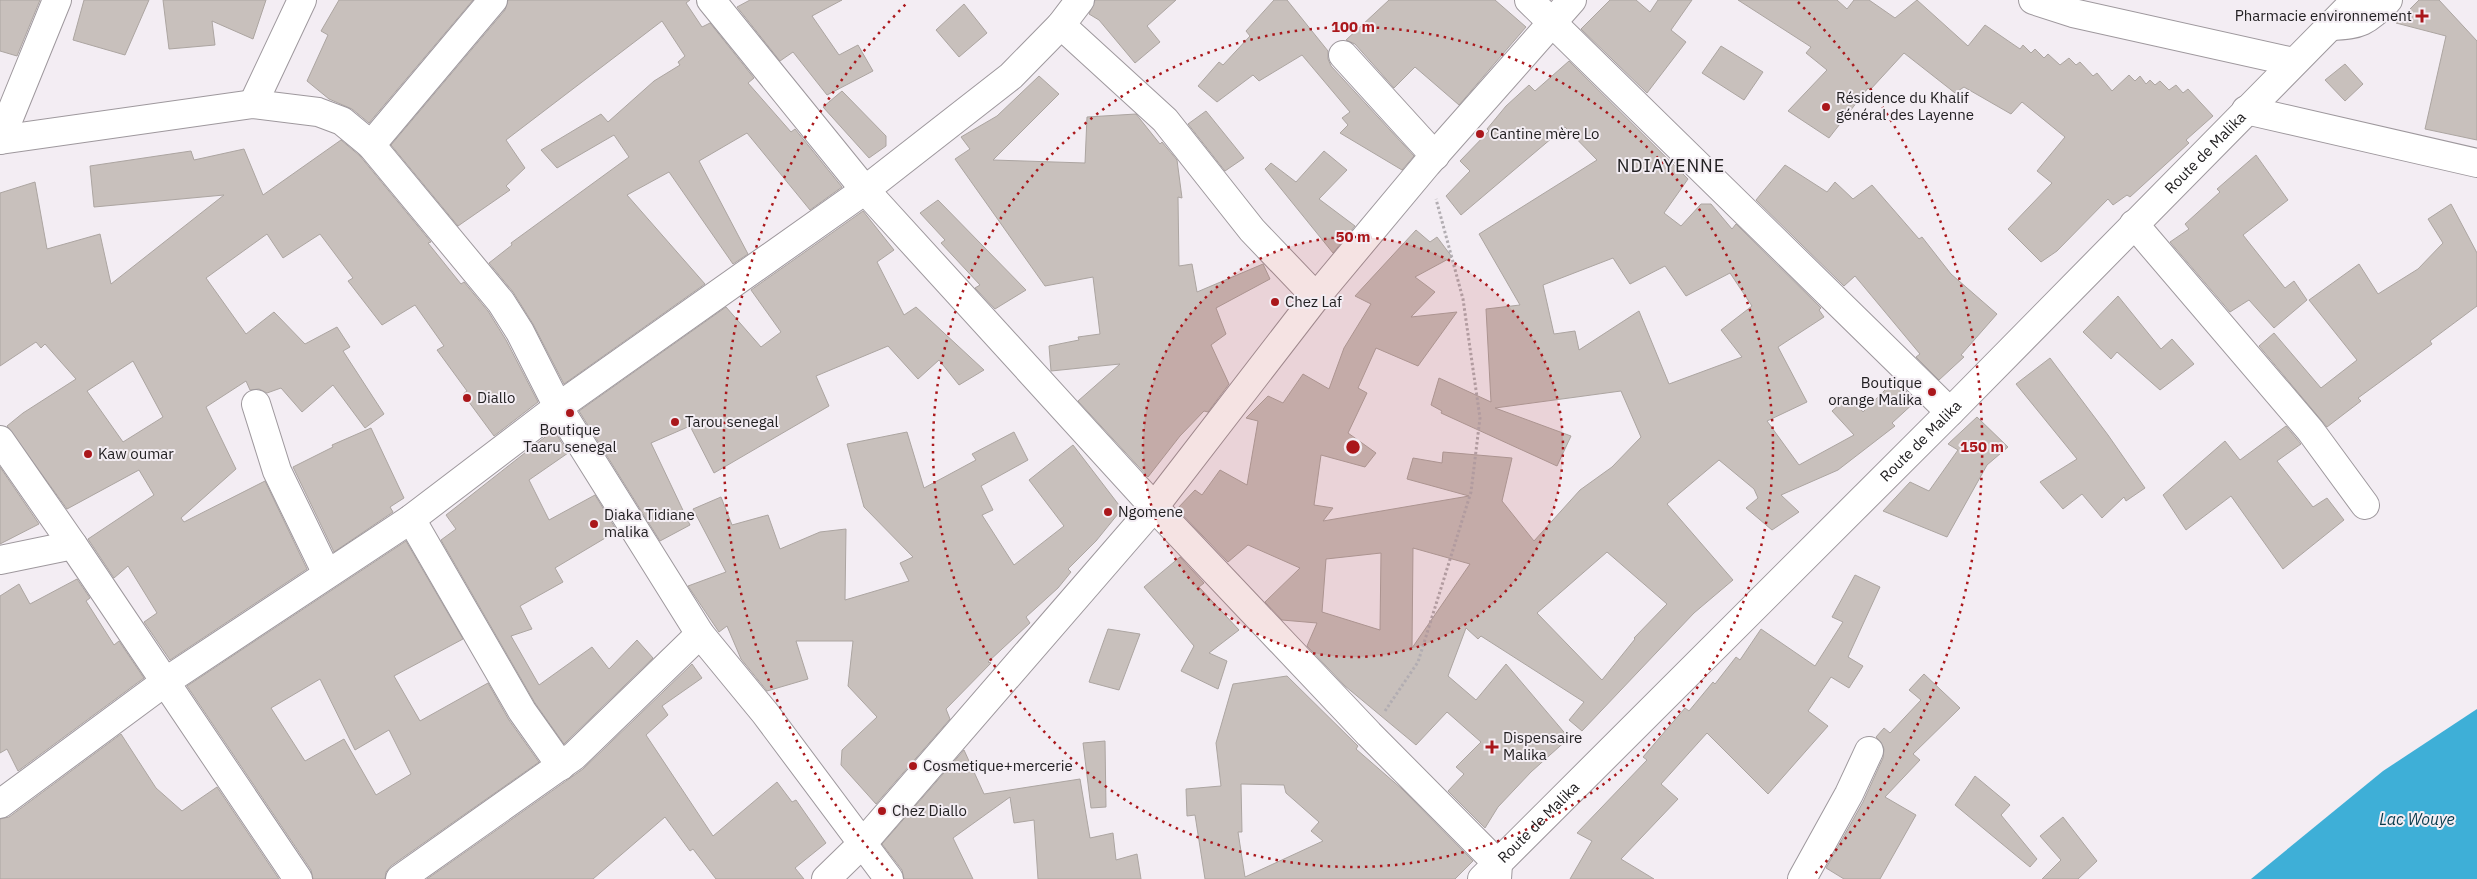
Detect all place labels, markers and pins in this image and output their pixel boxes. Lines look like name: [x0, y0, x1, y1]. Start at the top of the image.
place label: Pharmacie environnement: [2235, 6, 2412, 25]
marker: Pharmacie environnement: [2416, 10, 2428, 22]
place label: Résidence du Khalif général des Layenne: [1836, 88, 1974, 124]
marker: Résidence du Khalif général des Layenne: [1820, 101, 1832, 113]
place label: Cantine mère Lo: [1490, 124, 1599, 143]
marker: Cantine mère Lo: [1474, 128, 1486, 140]
place label: Chez Laf: [1285, 292, 1342, 311]
marker: Chez Laf: [1269, 296, 1281, 308]
place label: Boutique orange Malika: [1828, 373, 1922, 409]
marker: Boutique orange Malika: [1926, 386, 1938, 398]
place label: Diallo: [477, 388, 515, 407]
marker: Diallo: [461, 392, 473, 404]
marker: Boutique Taaru senegal: [564, 407, 576, 419]
place label: Tarou senegal: [685, 412, 779, 431]
marker: Tarou senegal: [669, 416, 681, 428]
place label: Boutique Taaru senegal: [523, 420, 617, 456]
centre of rings: [1344, 438, 1362, 456]
place label: Kaw oumar: [98, 444, 174, 463]
marker: Kaw oumar: [82, 448, 94, 460]
place label: Ngomene: [1118, 502, 1183, 521]
place label: Diaka Tidiane malika: [604, 505, 695, 541]
marker: Ngomene: [1102, 506, 1114, 518]
marker: Diaka Tidiane malika: [588, 518, 600, 530]
place label: Dispensaire Malika: [1503, 728, 1582, 764]
marker: Dispensaire Malika: [1485, 740, 1499, 754]
place label: Cosmetique+mercerie: [923, 756, 1073, 775]
marker: Cosmetique+mercerie: [907, 760, 919, 772]
place label: Chez Diallo: [892, 801, 967, 820]
marker: Chez Diallo: [876, 805, 888, 817]

